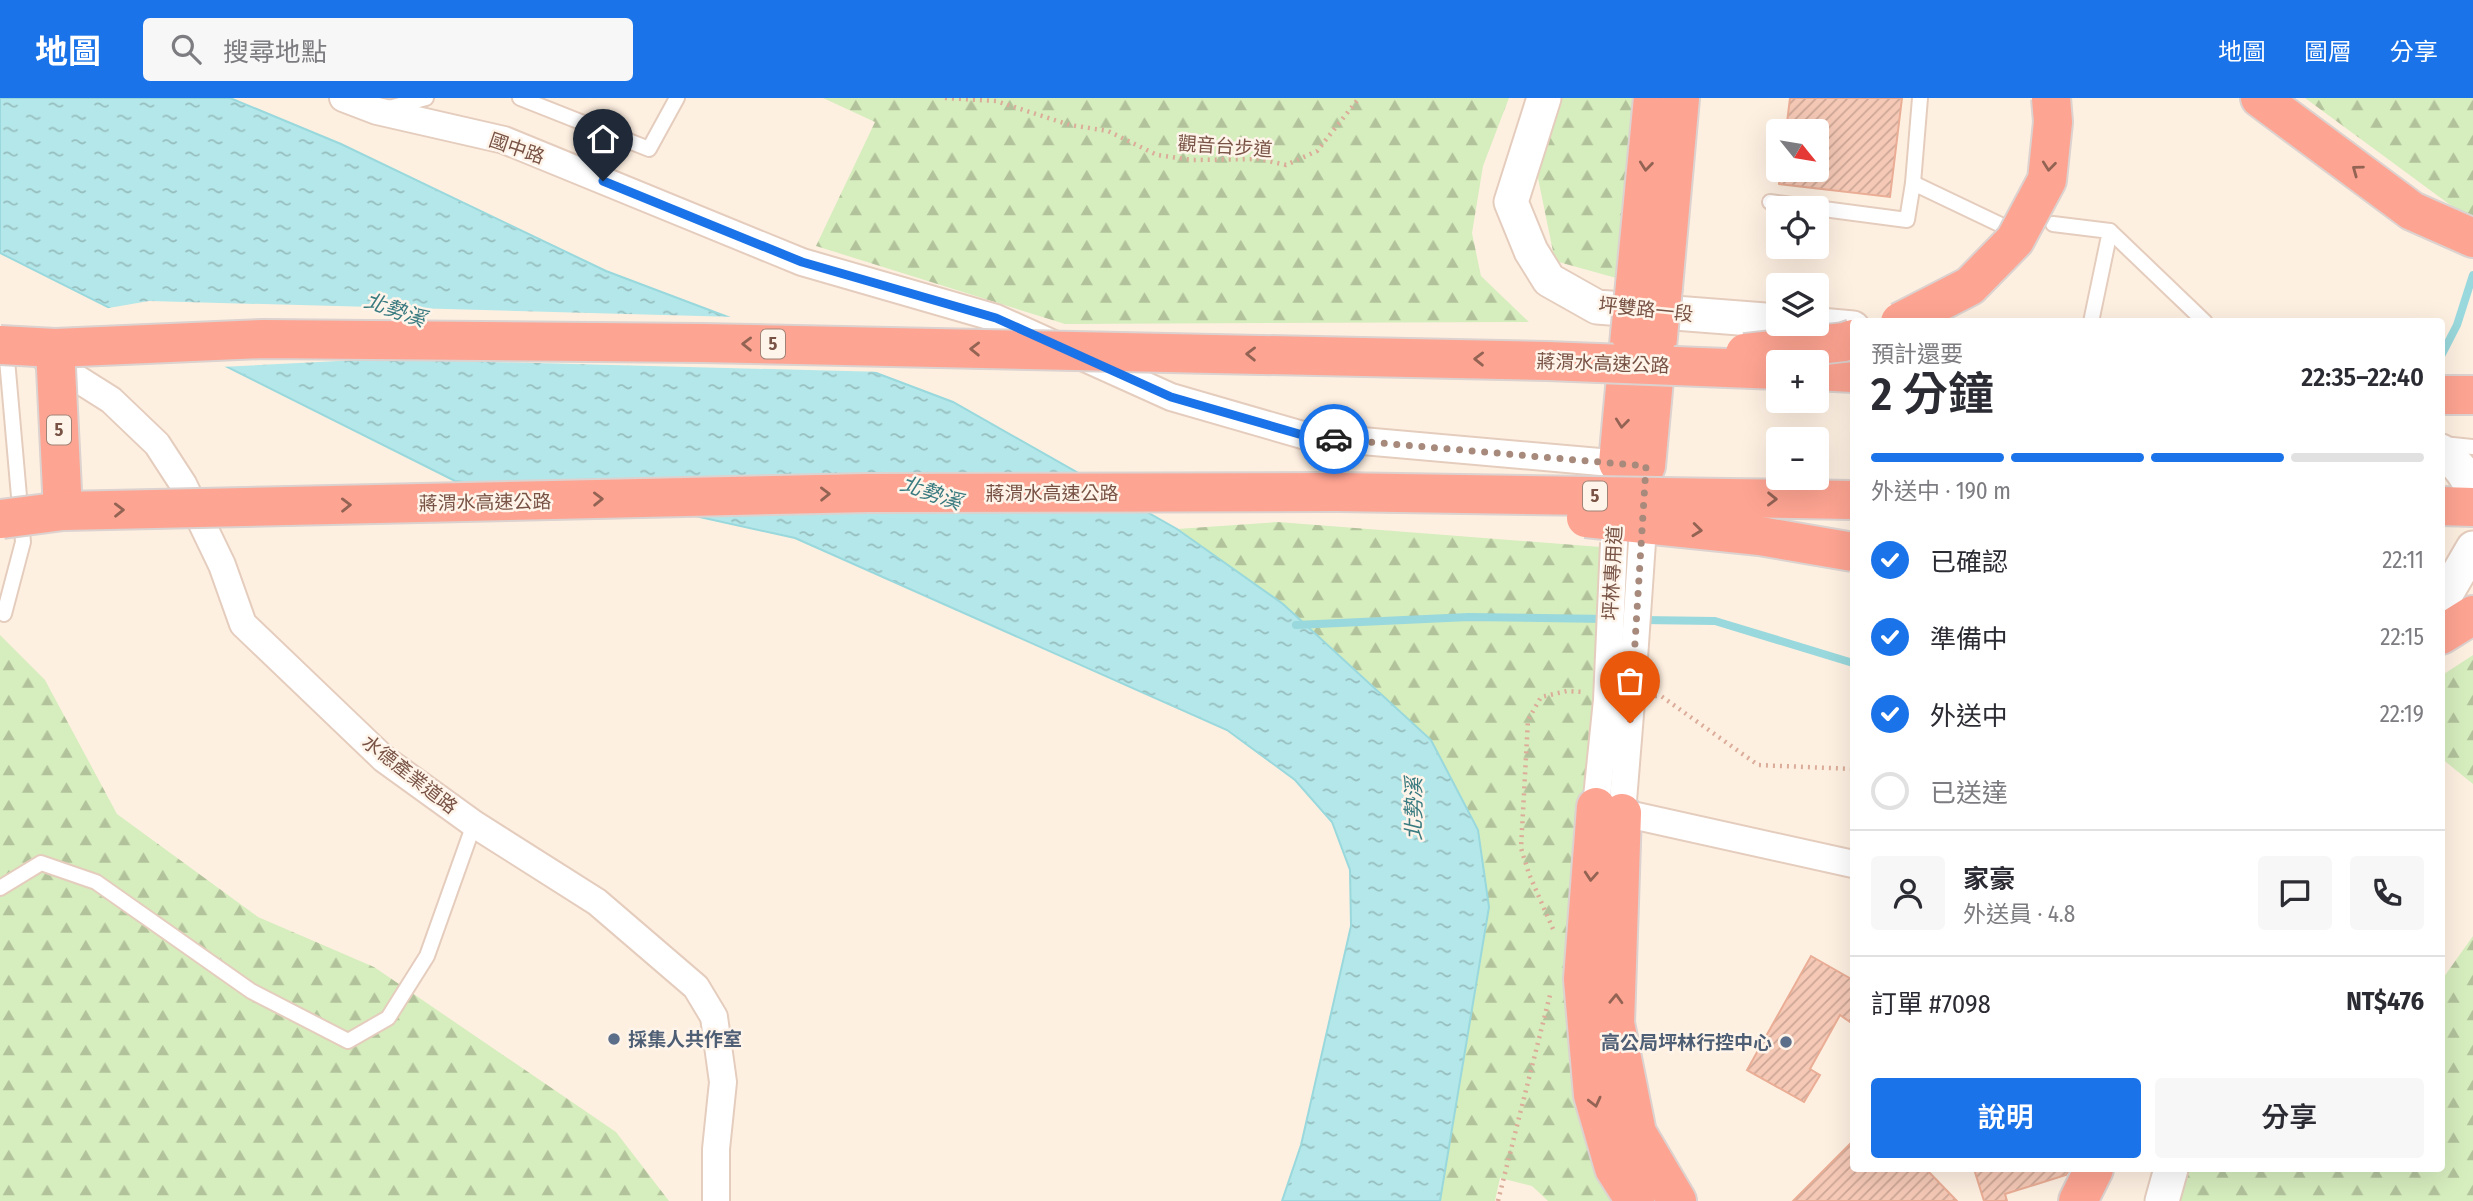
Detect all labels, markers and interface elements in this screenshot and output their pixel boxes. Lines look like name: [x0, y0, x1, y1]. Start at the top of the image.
search box: [143, 18, 633, 81]
icon: search: [167, 30, 205, 68]
text: 地圖: [35, 32, 101, 72]
text: 搜尋地點: [223, 37, 327, 68]
text: 地圖: [2218, 38, 2266, 66]
text: 圖層: [2304, 38, 2352, 66]
text: 分享: [2390, 38, 2438, 66]
pin: [573, 109, 633, 181]
north arrow: [1766, 119, 1829, 182]
map controls: [1766, 119, 1829, 490]
icon: home: [584, 120, 622, 158]
street label: 國中路: [486, 128, 548, 169]
street label: 觀音台步道: [1177, 132, 1273, 161]
one-way arrow: [1639, 160, 1654, 172]
one-way arrow: [2041, 160, 2056, 172]
one-way arrow: [2353, 166, 2365, 179]
button: locate: [1766, 196, 1829, 259]
button: layers: [1766, 273, 1829, 336]
water label: 北勢溪: [361, 287, 432, 334]
street label: 坪雙路一段: [1597, 293, 1694, 326]
road number: 5: [761, 330, 785, 358]
one-way arrow: [742, 336, 752, 352]
text: 預計還要: [1871, 340, 1963, 368]
one-way arrow: [969, 341, 980, 356]
one-way arrow: [1246, 347, 1257, 362]
street label: 蔣渭水高速公路: [1536, 350, 1670, 377]
button: +: [1766, 350, 1829, 413]
one-way arrow: [1473, 352, 1484, 367]
text: 22:35–22:40: [2301, 362, 2424, 393]
text: 2 分鐘: [1871, 367, 1994, 422]
courier: [1299, 404, 1369, 474]
road number: 5: [47, 416, 71, 444]
one-way arrow: [1614, 417, 1629, 429]
icon: car: [1315, 420, 1353, 458]
button: −: [1766, 427, 1829, 490]
water label: 北勢溪: [897, 470, 968, 517]
text: 外送中 · 190 m: [1871, 477, 2011, 505]
street label: 蔣渭水高速公路: [985, 482, 1119, 505]
road number: 5: [1583, 482, 1607, 510]
one-way arrow: [820, 487, 831, 502]
street label: 蔣渭水高速公路: [418, 490, 552, 515]
one-way arrow: [1767, 491, 1778, 506]
one-way arrow: [593, 492, 604, 507]
one-way arrow: [341, 497, 352, 513]
one-way arrow: [114, 502, 124, 518]
one-way arrow: [1691, 522, 1702, 537]
street label: 坪林專用道: [1599, 525, 1626, 621]
icon: check: [1871, 541, 1909, 579]
text: 22:11: [2382, 546, 2424, 574]
text: 已確認: [1930, 547, 2008, 578]
icon: check: [1871, 618, 1909, 656]
text: 22:15: [2380, 623, 2424, 651]
text: 準備中: [1930, 624, 2008, 655]
pin: [1600, 651, 1660, 723]
icon: bag: [1611, 662, 1649, 700]
icon: check: [1871, 695, 1909, 733]
text: 22:19: [2380, 700, 2424, 728]
text: 外送中: [1930, 701, 2008, 732]
street label: 水德產業道路: [358, 730, 462, 819]
water label: 北勢溪: [1401, 775, 1427, 841]
text: 已送達: [1930, 778, 2008, 809]
button: person: [1871, 856, 1945, 930]
button: chat: [2258, 856, 2332, 930]
button: phone: [2350, 856, 2424, 930]
text: 家豪: [1963, 864, 2015, 895]
one-way arrow: [1584, 870, 1599, 881]
text: 外送員 · 4.8: [1963, 900, 2075, 928]
text: NT$476: [2346, 986, 2424, 1017]
text: 訂單 #7098: [1871, 989, 1991, 1020]
one-way arrow: [1608, 993, 1624, 1004]
place label: 採集人共作室: [628, 1028, 742, 1051]
marker: 採集人共作室: [606, 1031, 622, 1047]
place label: 高公局坪林行控中心: [1601, 1031, 1772, 1054]
marker: 高公局坪林行控中心: [1778, 1034, 1794, 1050]
button: 說明: [1871, 1078, 2141, 1158]
button: 分享: [2155, 1078, 2424, 1158]
one-way arrow: [1587, 1096, 1601, 1108]

